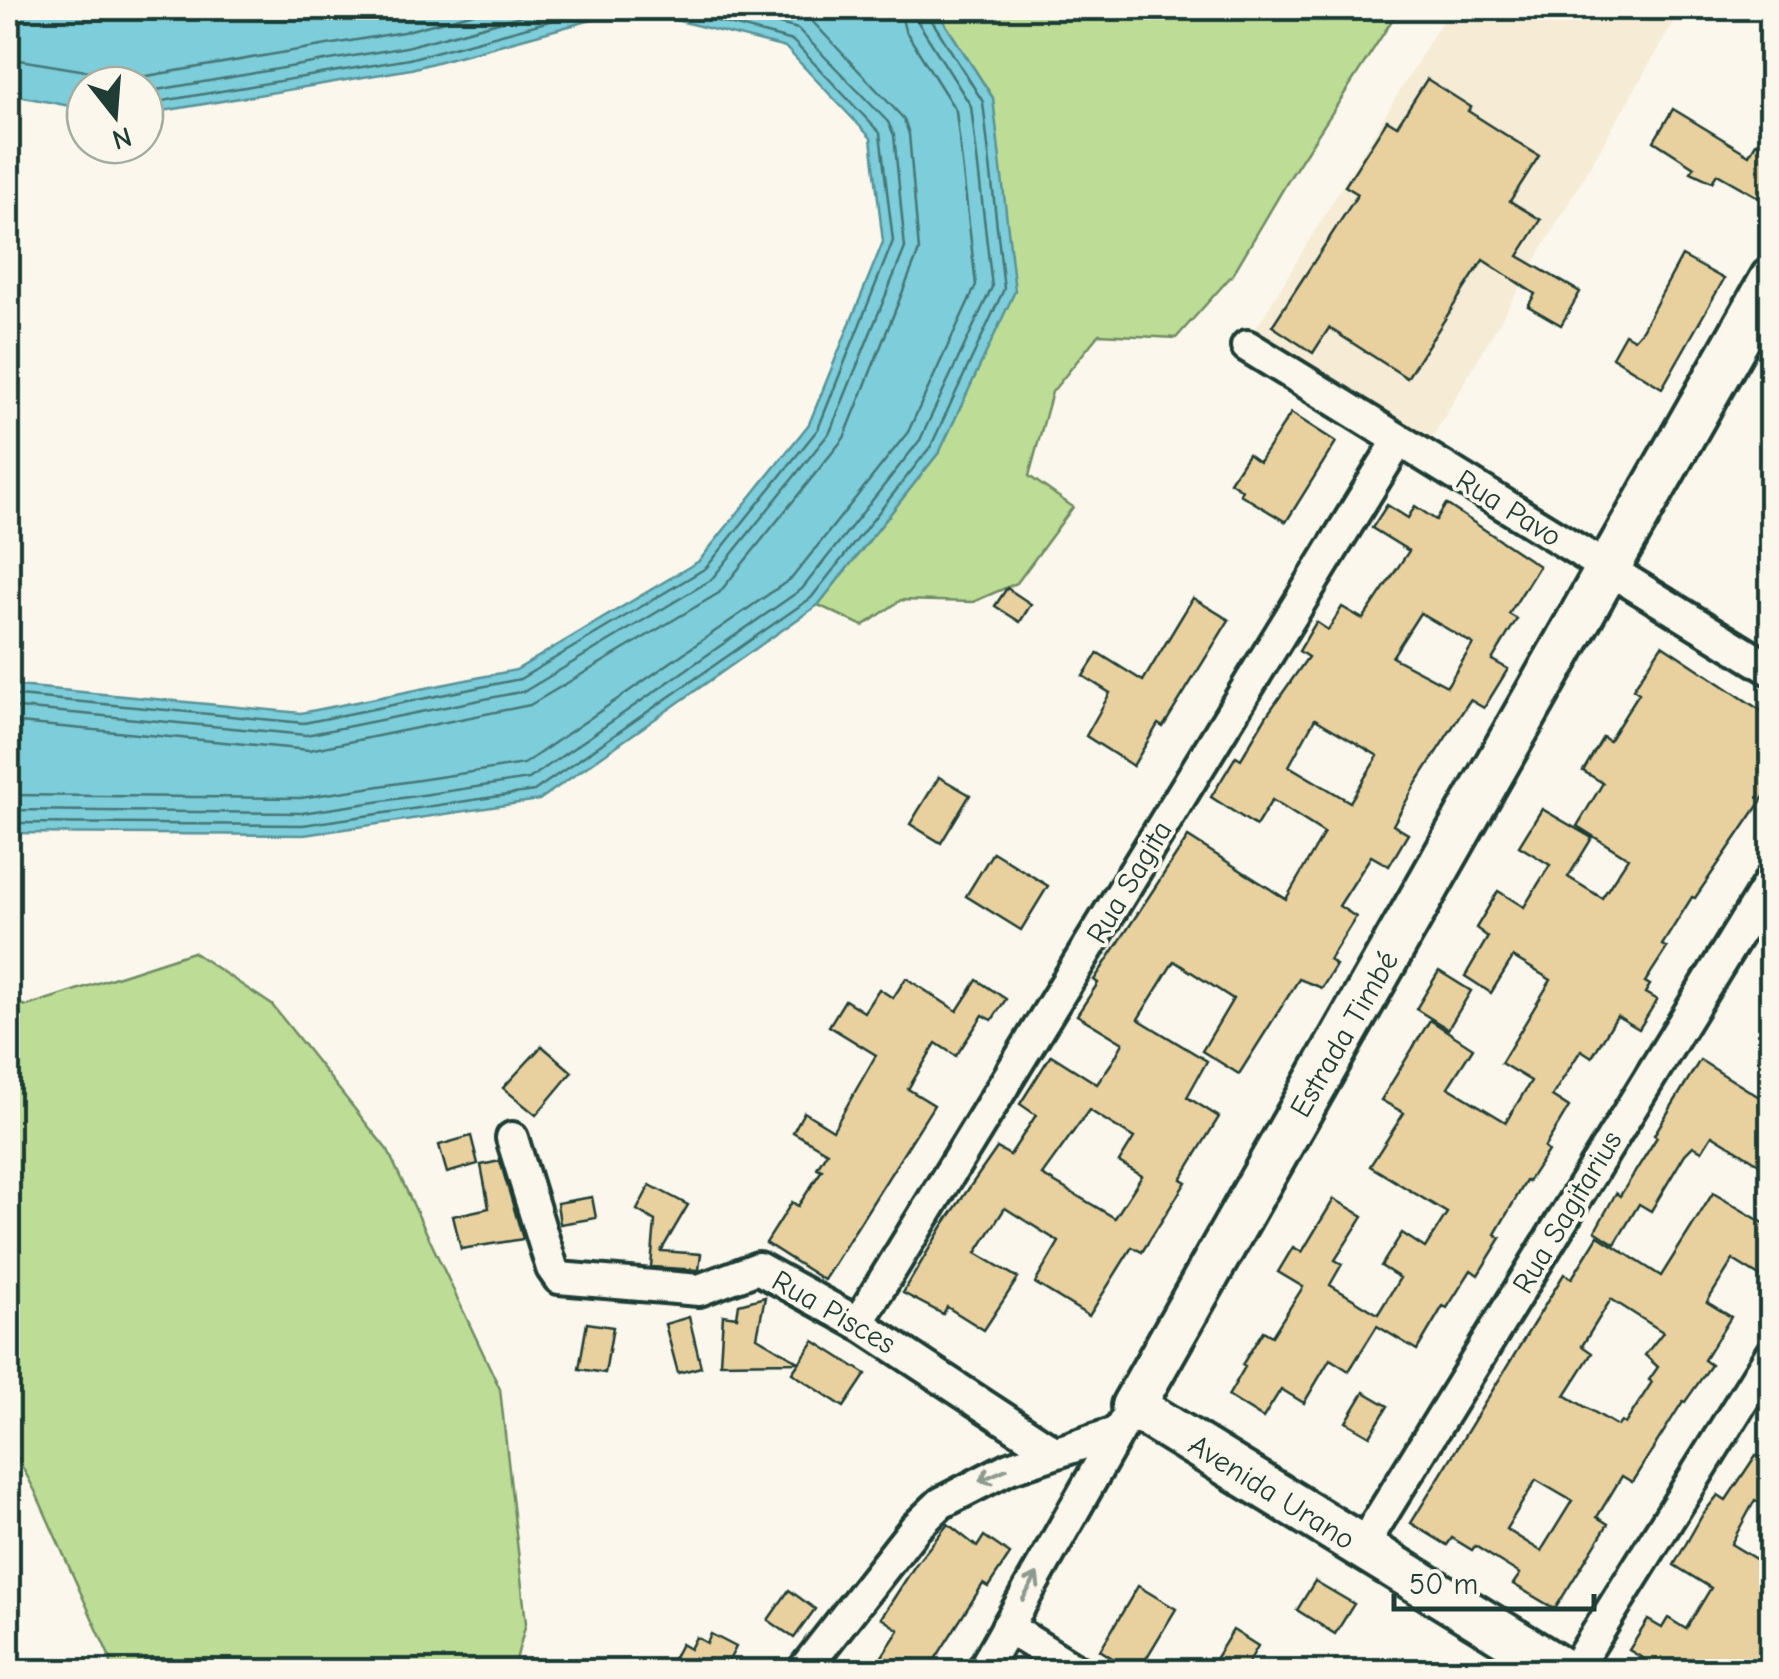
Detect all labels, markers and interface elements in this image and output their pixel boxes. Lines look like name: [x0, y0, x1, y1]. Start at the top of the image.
north arrow: [65, 65, 165, 165]
text: N: [109, 120, 135, 156]
street label: Rua Pavo: [1450, 462, 1568, 554]
street label: Rua Sagita: [1079, 815, 1180, 950]
street label: Estrada Timbé: [1283, 945, 1406, 1123]
street label: Rua Sagitarius: [1505, 1125, 1630, 1300]
street label: Rua Pisces: [766, 1263, 902, 1362]
street label: Avenida Urano: [1182, 1427, 1361, 1557]
one-way arrow: [979, 1466, 1009, 1485]
scale bar: [1394, 1549, 1594, 1611]
text: 50 m: [1409, 1567, 1478, 1602]
one-way arrow: [1020, 1573, 1040, 1602]

